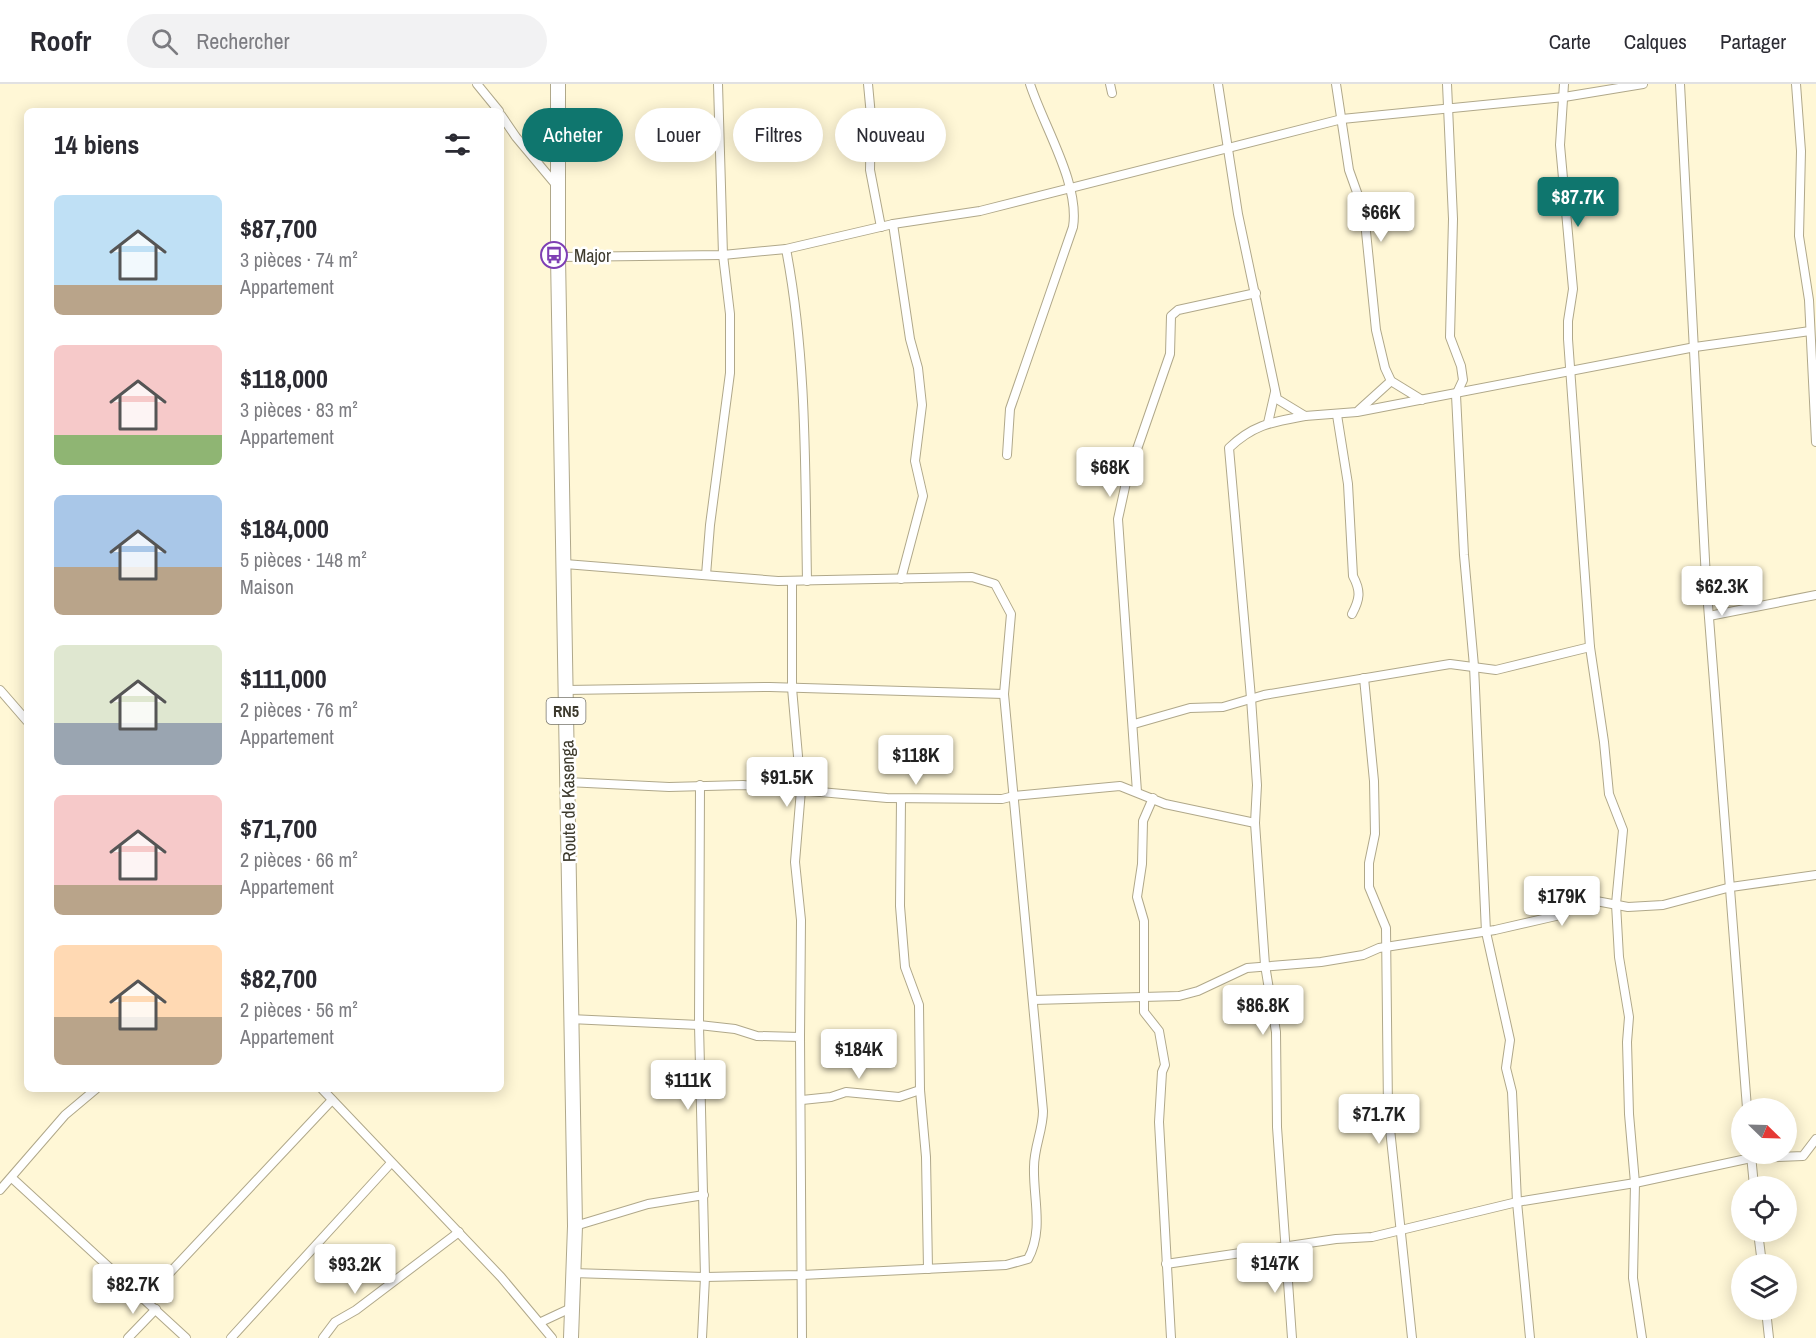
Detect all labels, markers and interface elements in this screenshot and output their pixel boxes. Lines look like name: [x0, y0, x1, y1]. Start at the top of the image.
search box: [127, 14, 547, 68]
text: Roofr: [30, 22, 91, 60]
icon: search: [148, 25, 181, 58]
text: Rechercher: [196, 26, 289, 56]
text: Carte: [1549, 27, 1591, 56]
text: Calques: [1624, 27, 1687, 56]
text: Partager: [1720, 27, 1786, 56]
chip: Acheter: [522, 108, 623, 162]
chip: Louer: [635, 108, 721, 162]
chip: Filtres: [733, 108, 823, 162]
chip: Nouveau: [835, 108, 946, 162]
text: 14 biens: [54, 127, 139, 162]
icon: filters: [441, 128, 474, 161]
pin: $87.7K: [1529, 177, 1627, 228]
text: $87.7K: [1552, 183, 1604, 210]
pin: $66K: [1345, 192, 1417, 243]
text: $66K: [1361, 198, 1401, 225]
text: $87,700: [240, 211, 317, 246]
icon: home: [102, 219, 174, 291]
bus stop icon: Major: [539, 240, 569, 270]
place label: Major: [574, 243, 611, 268]
text: 3 pièces · 74 m²: [240, 246, 358, 273]
text: Appartement: [240, 273, 334, 300]
text: $118,000: [240, 361, 328, 396]
icon: home: [102, 369, 174, 441]
text: 3 pièces · 83 m²: [240, 396, 358, 423]
text: Appartement: [240, 423, 334, 450]
pin: $68K: [1074, 447, 1146, 498]
text: $68K: [1090, 453, 1130, 480]
text: $184,000: [240, 511, 329, 546]
icon: home: [102, 519, 174, 591]
text: 5 pièces · 148 m²: [240, 546, 367, 573]
pin: $62.3K: [1673, 566, 1771, 617]
text: $62.3K: [1696, 572, 1748, 599]
text: Maison: [240, 573, 294, 600]
text: $111,000: [240, 661, 327, 696]
icon: home: [102, 669, 174, 741]
text: 2 pièces · 76 m²: [240, 696, 358, 723]
road number: RN5: [546, 698, 586, 724]
text: Appartement: [240, 723, 334, 750]
pin: $118K: [874, 735, 958, 786]
street label: Route de Kasenga: [554, 740, 582, 862]
text: $118K: [892, 741, 940, 768]
pin: $91.5K: [738, 757, 836, 808]
text: $91.5K: [761, 763, 813, 790]
text: $71,700: [240, 811, 317, 846]
icon: home: [102, 819, 174, 891]
text: 2 pièces · 66 m²: [240, 846, 358, 873]
text: Appartement: [240, 873, 334, 900]
pin: $179K: [1520, 876, 1604, 927]
text: $179K: [1538, 882, 1586, 909]
text: $82,700: [240, 961, 317, 996]
icon: home: [102, 969, 174, 1041]
pin: $86.8K: [1214, 985, 1312, 1036]
text: $86.8K: [1237, 991, 1289, 1018]
text: 2 pièces · 56 m²: [240, 996, 358, 1023]
text: Appartement: [240, 1023, 334, 1050]
pin: $184K: [817, 1029, 901, 1080]
text: $184K: [835, 1035, 883, 1062]
pin: $111K: [646, 1060, 730, 1111]
text: $111K: [665, 1066, 711, 1093]
pin: $71.7K: [1330, 1094, 1428, 1145]
north arrow: [1731, 1098, 1797, 1164]
map controls: [1731, 1098, 1797, 1320]
text: $71.7K: [1353, 1100, 1405, 1127]
button: locate: [1731, 1176, 1797, 1242]
pin: $147K: [1233, 1243, 1317, 1294]
pin: $93.2K: [306, 1244, 404, 1295]
text: $147K: [1251, 1249, 1299, 1276]
text: $93.2K: [329, 1250, 381, 1277]
button: layers: [1731, 1254, 1797, 1320]
pin: $82.7K: [84, 1264, 182, 1315]
text: $82.7K: [107, 1270, 159, 1297]

